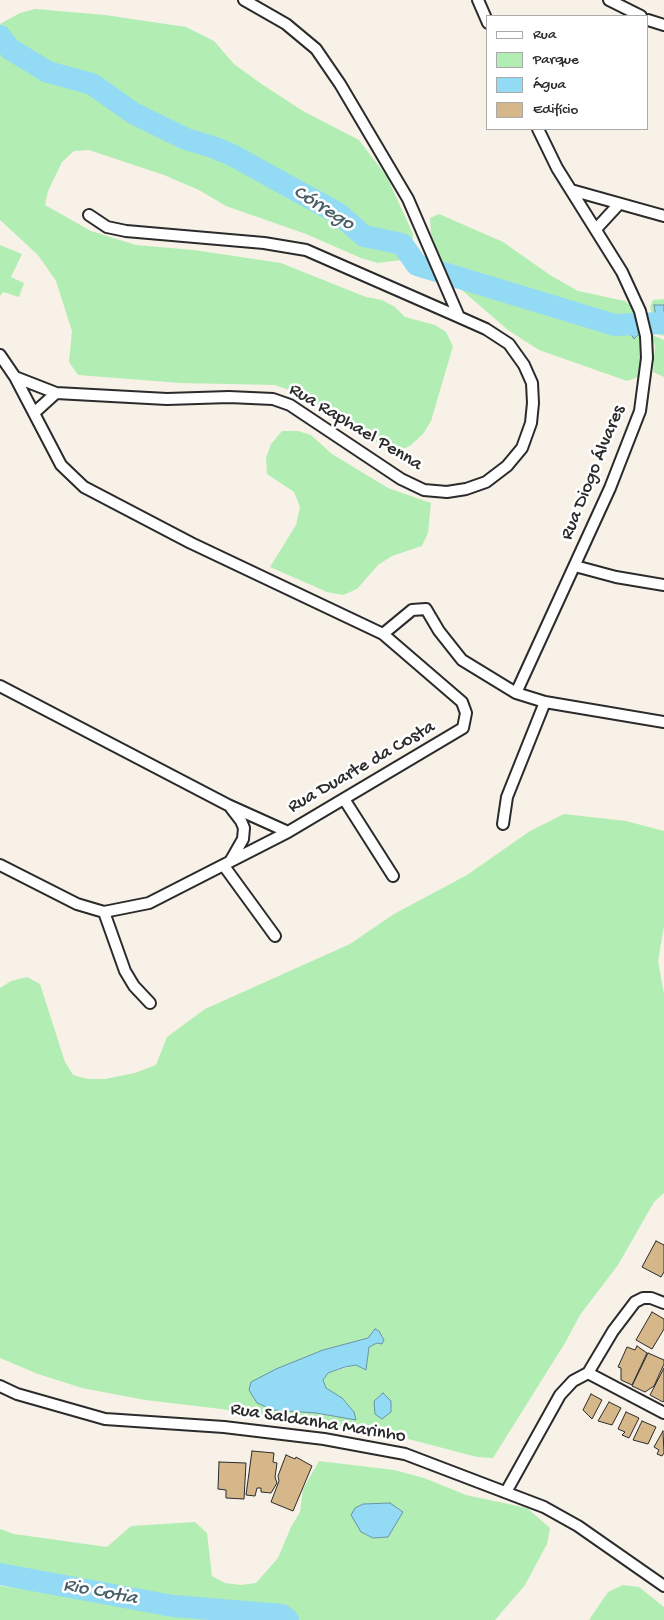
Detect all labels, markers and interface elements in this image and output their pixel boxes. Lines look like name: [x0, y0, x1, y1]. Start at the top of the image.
legend: [487, 15, 649, 130]
text: Rua: [533, 26, 556, 44]
text: Parque: [533, 51, 579, 69]
text: Água: [533, 76, 566, 94]
text: Edifício: [533, 101, 578, 119]
water label: Córrego: [288, 181, 358, 237]
street label: Rua Raphael Penna: [284, 379, 426, 477]
street label: Rua Diogo Álvares: [557, 402, 631, 544]
street label: Rua Duarte da Costa: [284, 717, 440, 819]
street label: Rua Saldanha Marinho: [229, 1399, 407, 1449]
water label: Rio Cotia: [61, 1574, 139, 1612]

